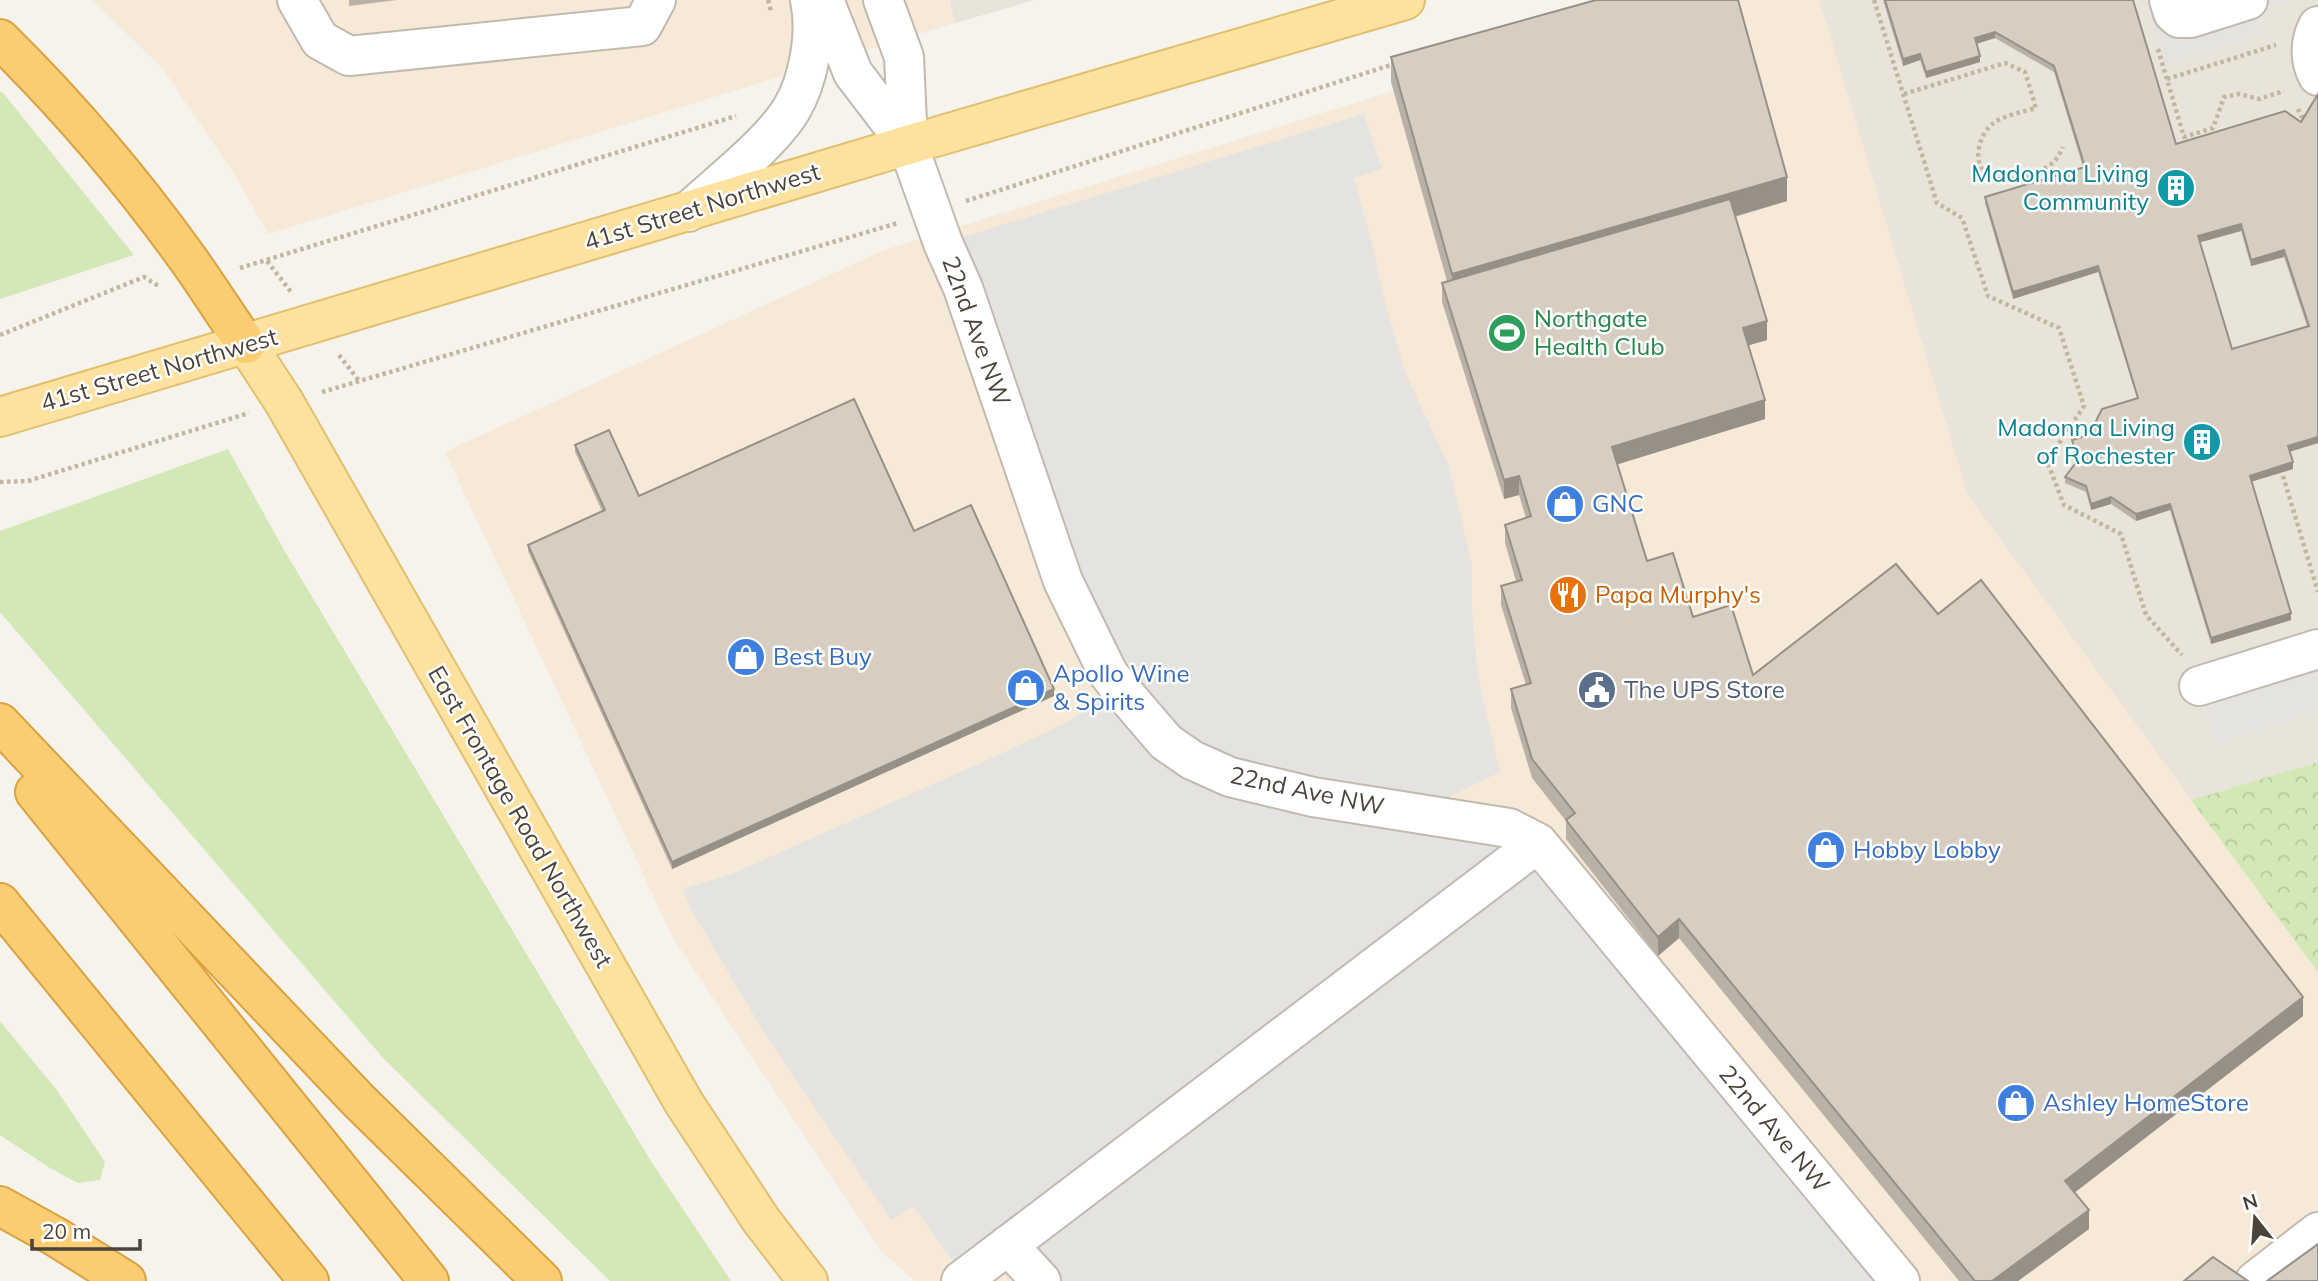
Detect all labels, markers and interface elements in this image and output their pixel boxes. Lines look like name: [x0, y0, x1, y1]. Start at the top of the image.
street label: 41st Street Northwest: [580, 156, 823, 256]
place label: Madonna Living Community: [1971, 158, 2149, 216]
building icon: Madonna Living Community: [2155, 167, 2197, 209]
street label: 22nd Ave NW: [936, 252, 1018, 410]
place label: Northgate Health Club: [1534, 303, 1665, 361]
sports icon: Northgate Health Club: [1486, 312, 1528, 354]
street label: 41st Street Northwest: [37, 321, 281, 417]
place label: Madonna Living of Rochester: [1997, 412, 2175, 470]
building icon: Madonna Living of Rochester: [2181, 421, 2223, 463]
shop icon: GNC: [1544, 483, 1586, 525]
place label: GNC: [1592, 488, 1644, 518]
restaurant icon: Papa Murphy's: [1547, 574, 1589, 616]
place label: Papa Murphy's: [1595, 579, 1761, 609]
shop icon: Best Buy: [725, 636, 767, 678]
place label: Best Buy: [773, 641, 872, 671]
place label: Apollo Wine & Spirits: [1053, 658, 1190, 716]
street label: East Frontage Road Northwest: [422, 660, 620, 973]
shop icon: Apollo Wine & Spirits: [1005, 667, 1047, 709]
public building icon: The UPS Store: [1576, 669, 1618, 711]
place label: The UPS Store: [1624, 674, 1785, 704]
street label: 22nd Ave NW: [1227, 759, 1387, 821]
shop icon: Hobby Lobby: [1805, 829, 1847, 871]
place label: Hobby Lobby: [1853, 834, 2001, 864]
street label: 22nd Ave NW: [1713, 1059, 1837, 1198]
shop icon: Ashley HomeStore: [1995, 1082, 2037, 1124]
place label: Ashley HomeStore: [2043, 1087, 2249, 1117]
north arrow: [2220, 1183, 2290, 1253]
text: N: [2240, 1188, 2260, 1215]
scale bar: [32, 1208, 140, 1252]
text: 20 m: [42, 1218, 91, 1244]

